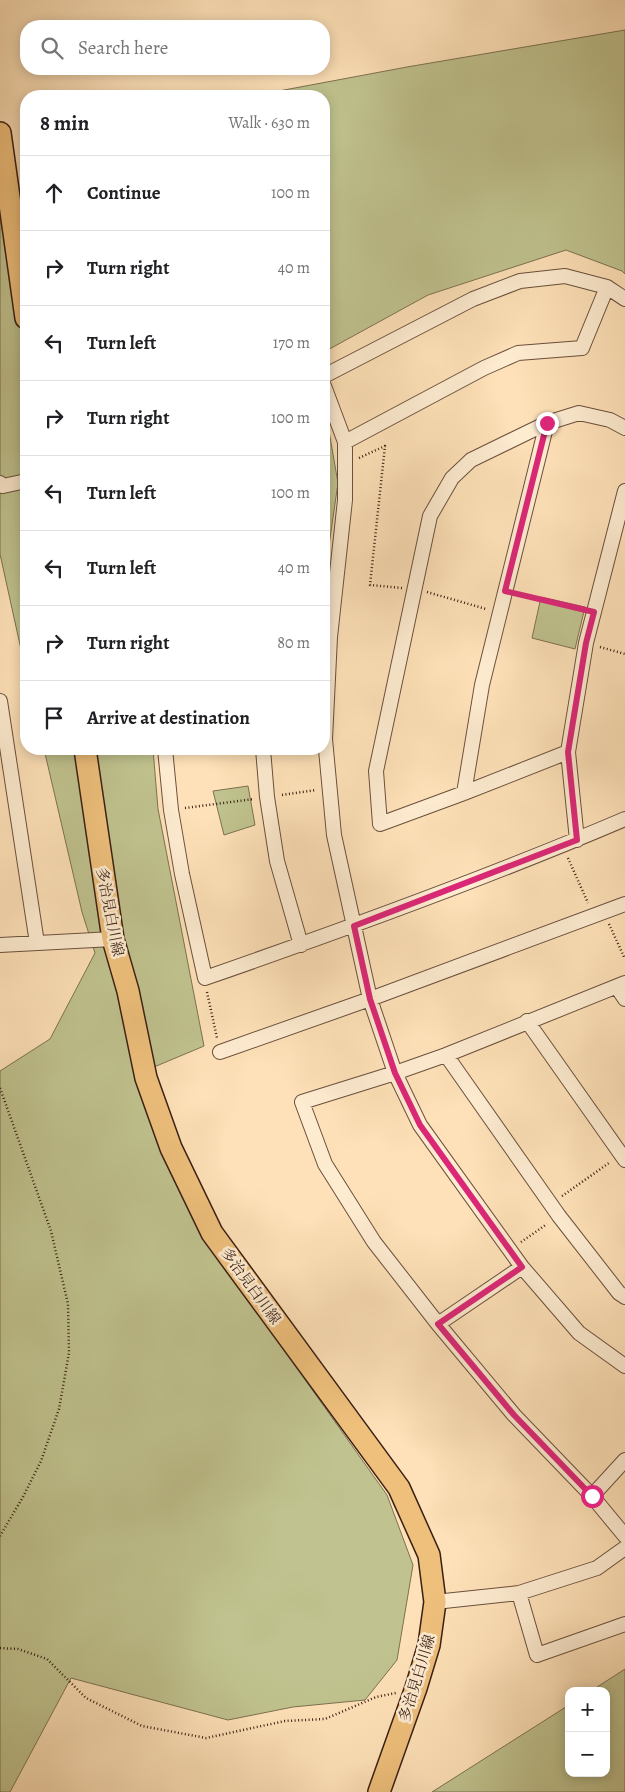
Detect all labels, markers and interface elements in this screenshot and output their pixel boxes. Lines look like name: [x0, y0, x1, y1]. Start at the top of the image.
search box: [20, 20, 330, 75]
icon: search: [38, 34, 66, 62]
text: Search here: [78, 35, 168, 61]
text: 8 min: [40, 109, 89, 137]
text: Walk · 630 m: [228, 112, 310, 134]
icon: ahead: [40, 179, 68, 207]
text: Continue: [87, 180, 161, 206]
text: 100 m: [271, 182, 310, 204]
icon: right: [40, 254, 68, 282]
text: Turn right: [87, 255, 169, 281]
text: 40 m: [278, 257, 310, 279]
icon: left: [40, 329, 68, 357]
text: Turn left: [87, 330, 156, 356]
text: 170 m: [273, 332, 310, 354]
icon: right: [40, 404, 68, 432]
text: Turn right: [87, 405, 169, 431]
text: 100 m: [271, 407, 310, 429]
route end: [536, 412, 559, 435]
icon: left: [40, 479, 68, 507]
text: Turn left: [87, 480, 156, 506]
text: 100 m: [271, 482, 310, 504]
icon: left: [40, 554, 68, 582]
text: Turn left: [87, 555, 156, 581]
text: 40 m: [278, 557, 310, 579]
icon: right: [40, 629, 68, 657]
text: Turn right: [87, 630, 169, 656]
text: 80 m: [277, 632, 310, 654]
icon: arrive: [40, 704, 68, 732]
text: Arrive at destination: [87, 705, 250, 731]
street label: 多治見白川線: [92, 866, 128, 958]
street label: 多治見白川線: [216, 1244, 286, 1328]
route start: [581, 1485, 604, 1508]
street label: 多治見白川線: [394, 1632, 440, 1724]
map controls: [565, 1687, 610, 1777]
button: +: [565, 1687, 610, 1732]
button: −: [565, 1732, 610, 1777]

